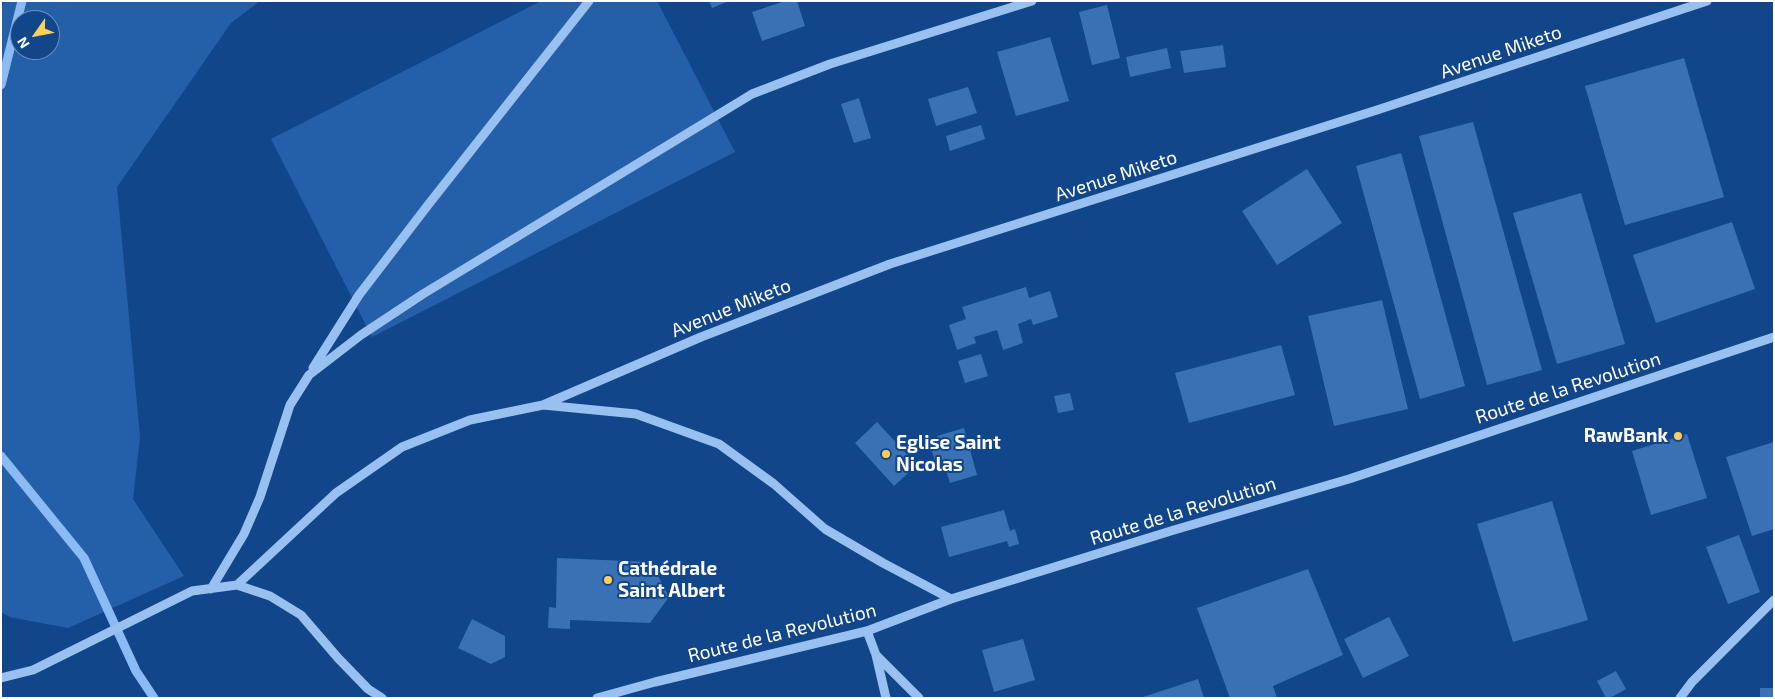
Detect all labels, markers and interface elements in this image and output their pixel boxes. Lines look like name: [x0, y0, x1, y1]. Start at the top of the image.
north arrow: [10, 10, 60, 60]
street label: Avenue Miketo: [1437, 21, 1565, 83]
text: N: [13, 34, 33, 52]
street label: Avenue Miketo: [1052, 146, 1180, 206]
street label: Avenue Miketo: [668, 274, 794, 342]
street label: Route de la Revolution: [1473, 347, 1663, 429]
place label: RawBank: [1584, 425, 1668, 447]
marker: RawBank: [1672, 430, 1684, 442]
place label: Eglise Saint Nicolas: [896, 432, 1001, 476]
marker: Eglise Saint Nicolas: [880, 448, 892, 460]
street label: Route de la Revolution: [1087, 472, 1279, 550]
place label: Cathédrale Saint Albert: [618, 558, 725, 602]
marker: Cathédrale Saint Albert: [602, 574, 614, 586]
street label: Route de la Revolution: [685, 599, 879, 667]

